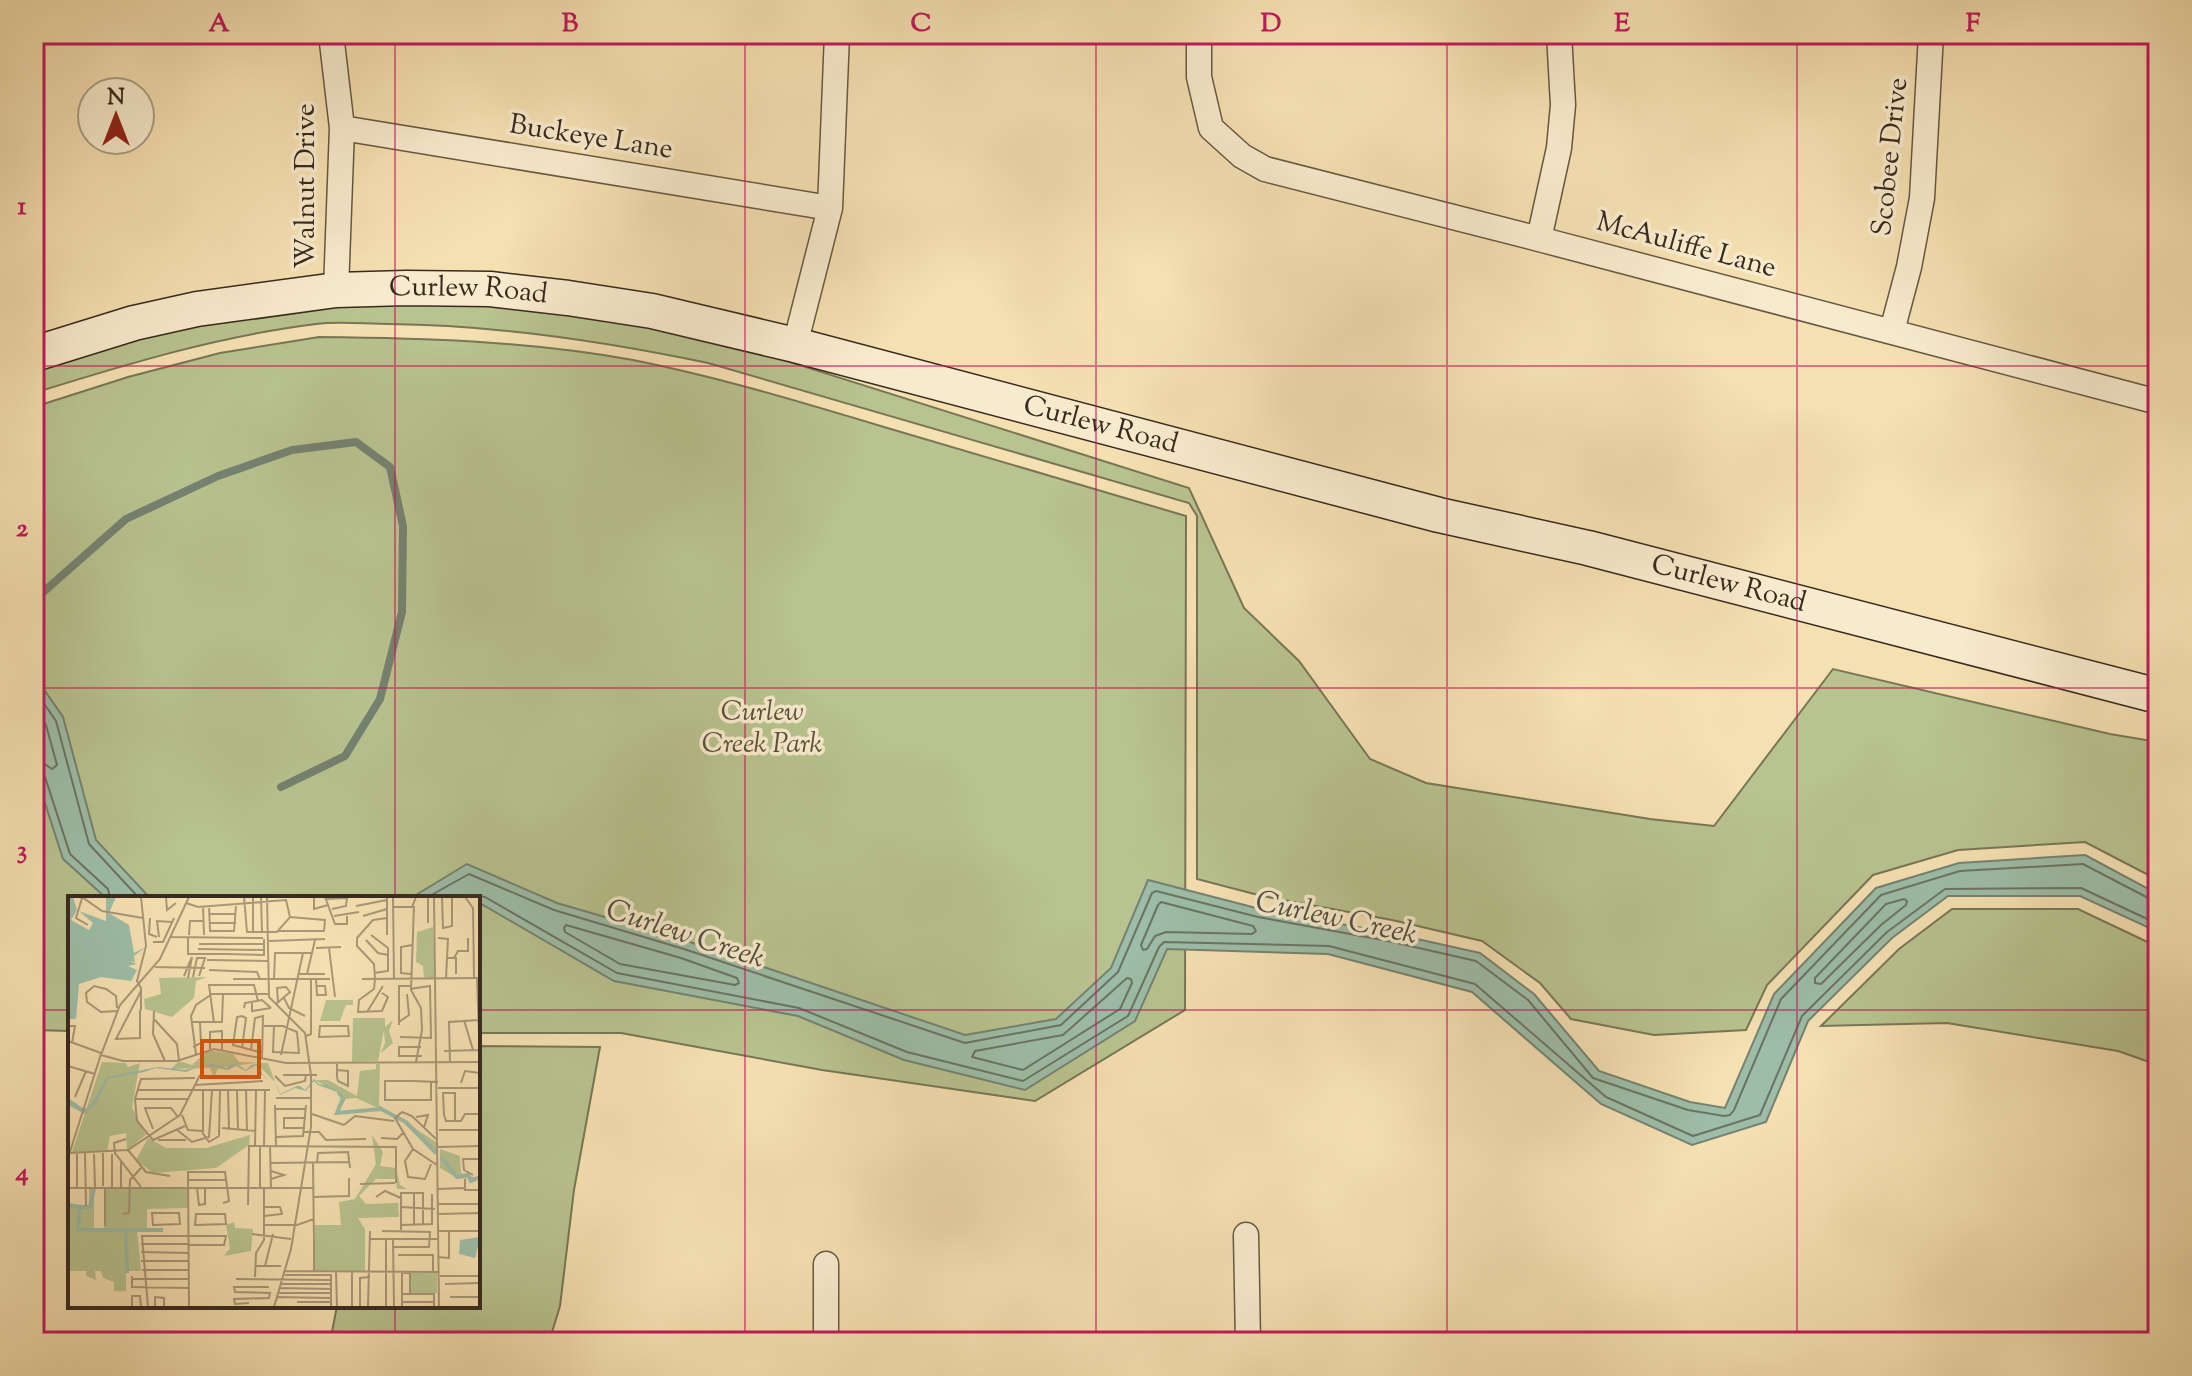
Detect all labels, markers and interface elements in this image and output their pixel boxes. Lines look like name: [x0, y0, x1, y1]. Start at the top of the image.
text: A: [208, 6, 230, 43]
text: B: [562, 6, 579, 43]
text: C: [911, 6, 931, 43]
text: D: [1261, 6, 1281, 43]
text: E: [1614, 6, 1630, 43]
text: F: [1966, 6, 1981, 43]
north arrow: [76, 76, 156, 156]
street label: Scobee Drive: [1863, 76, 1919, 238]
text: N: [107, 83, 125, 115]
street label: Walnut Drive: [287, 103, 327, 269]
street label: Buckeye Lane: [506, 105, 676, 171]
text: 1: [18, 189, 27, 226]
street label: McAuliffe Lane: [1592, 203, 1780, 289]
street label: Curlew Road: [388, 268, 550, 316]
street label: Curlew Road: [1019, 386, 1183, 465]
text: 2: [16, 511, 29, 548]
street label: Curlew Road: [1647, 545, 1811, 624]
park label: Curlew Creek Park: [702, 693, 822, 765]
text: 3: [17, 833, 27, 870]
water label: Curlew Creek: [1251, 881, 1421, 957]
water label: Curlew Creek: [600, 889, 770, 981]
inset map: [68, 896, 480, 1308]
text: 4: [14, 1155, 29, 1192]

